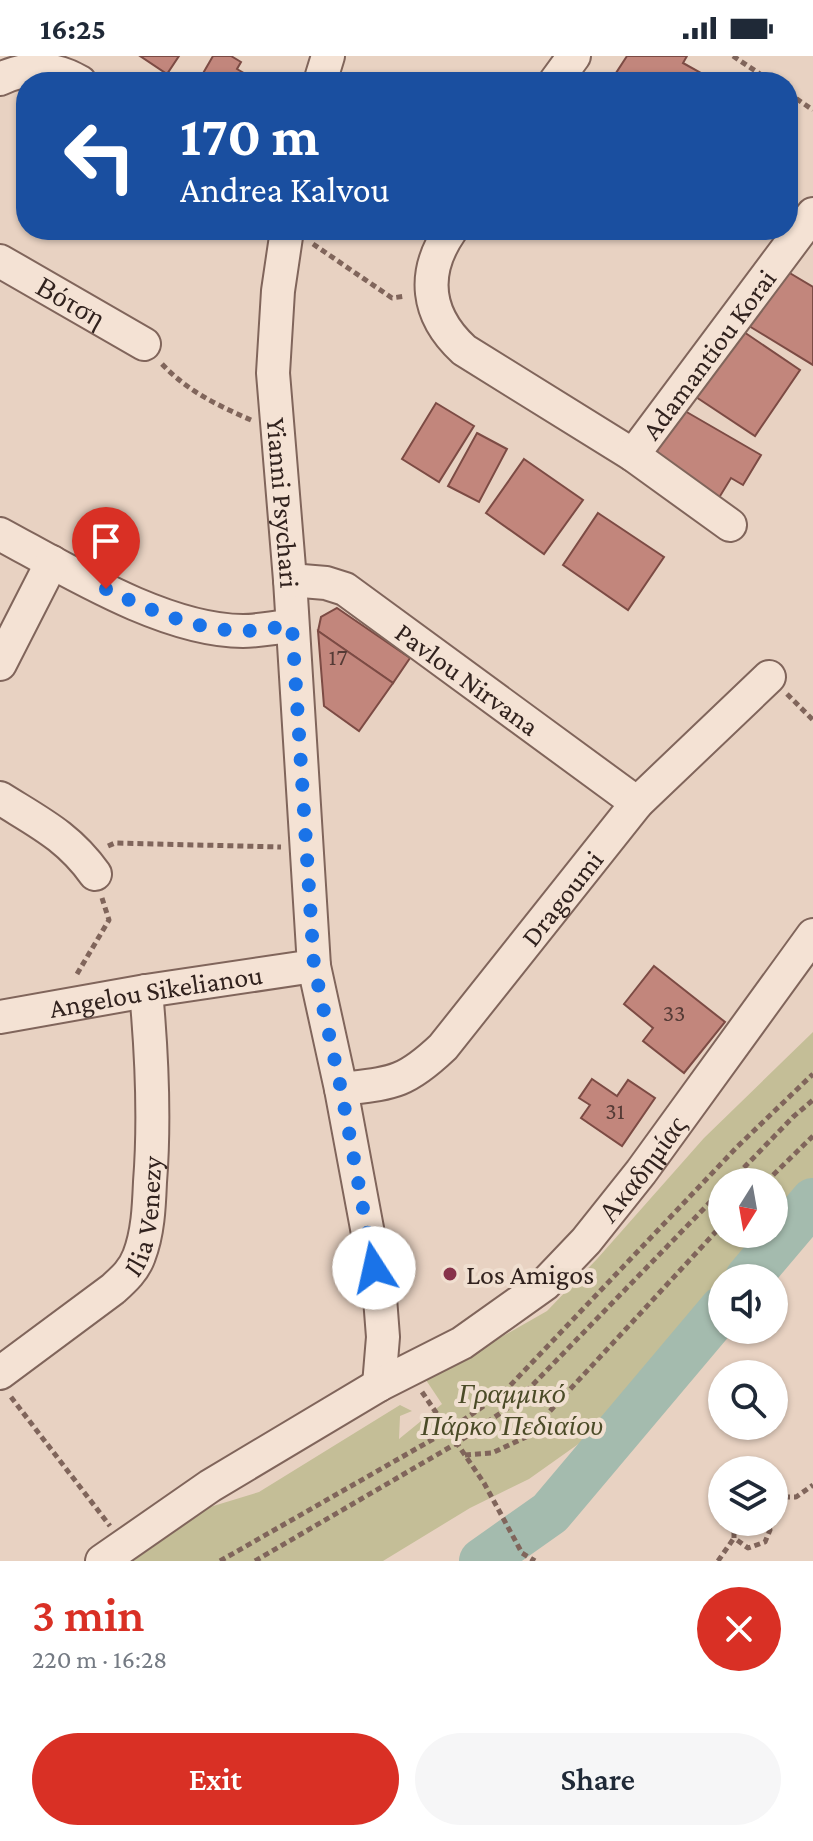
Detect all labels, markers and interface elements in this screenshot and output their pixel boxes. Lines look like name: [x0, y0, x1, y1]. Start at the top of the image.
text: 16:25: [40, 12, 106, 45]
icon: left: [48, 104, 152, 208]
text: 170 m: [180, 105, 319, 167]
text: Andrea Kalvou: [180, 170, 390, 210]
street label: Adamantiou Korai: [635, 263, 782, 445]
street label: Βότση: [31, 271, 110, 334]
street label: Yianni Psychari: [261, 416, 305, 589]
pin: [72, 507, 140, 589]
icon: arrive: [84, 519, 128, 563]
street label: Pavlou Nirvana: [389, 616, 545, 742]
house number: 17: [328, 643, 348, 670]
street label: Dragoumi: [515, 844, 609, 952]
street label: Angelou Sikelianou: [47, 959, 265, 1024]
house number: 33: [663, 999, 685, 1026]
house number: 31: [605, 1097, 625, 1124]
street label: Ακαδημίας: [592, 1110, 692, 1228]
street label: Ilia Venezy: [117, 1154, 168, 1282]
north arrow: [708, 1168, 788, 1248]
map controls: [708, 1168, 788, 1536]
position arrow: [332, 1226, 416, 1310]
place label: Los Amigos: [466, 1259, 594, 1290]
button: sound: [708, 1264, 788, 1344]
marker: Los Amigos: [441, 1265, 459, 1283]
button: search: [708, 1360, 788, 1440]
park label: Γραμμικό Πάρκο Πεδιαίου: [420, 1378, 603, 1441]
button: layers: [708, 1456, 788, 1536]
button: close: [697, 1587, 781, 1671]
text: 3 min: [32, 1588, 144, 1641]
text: 220 m · 16:28: [32, 1645, 167, 1674]
button: Exit: [32, 1733, 399, 1825]
button: Share: [415, 1733, 781, 1825]

